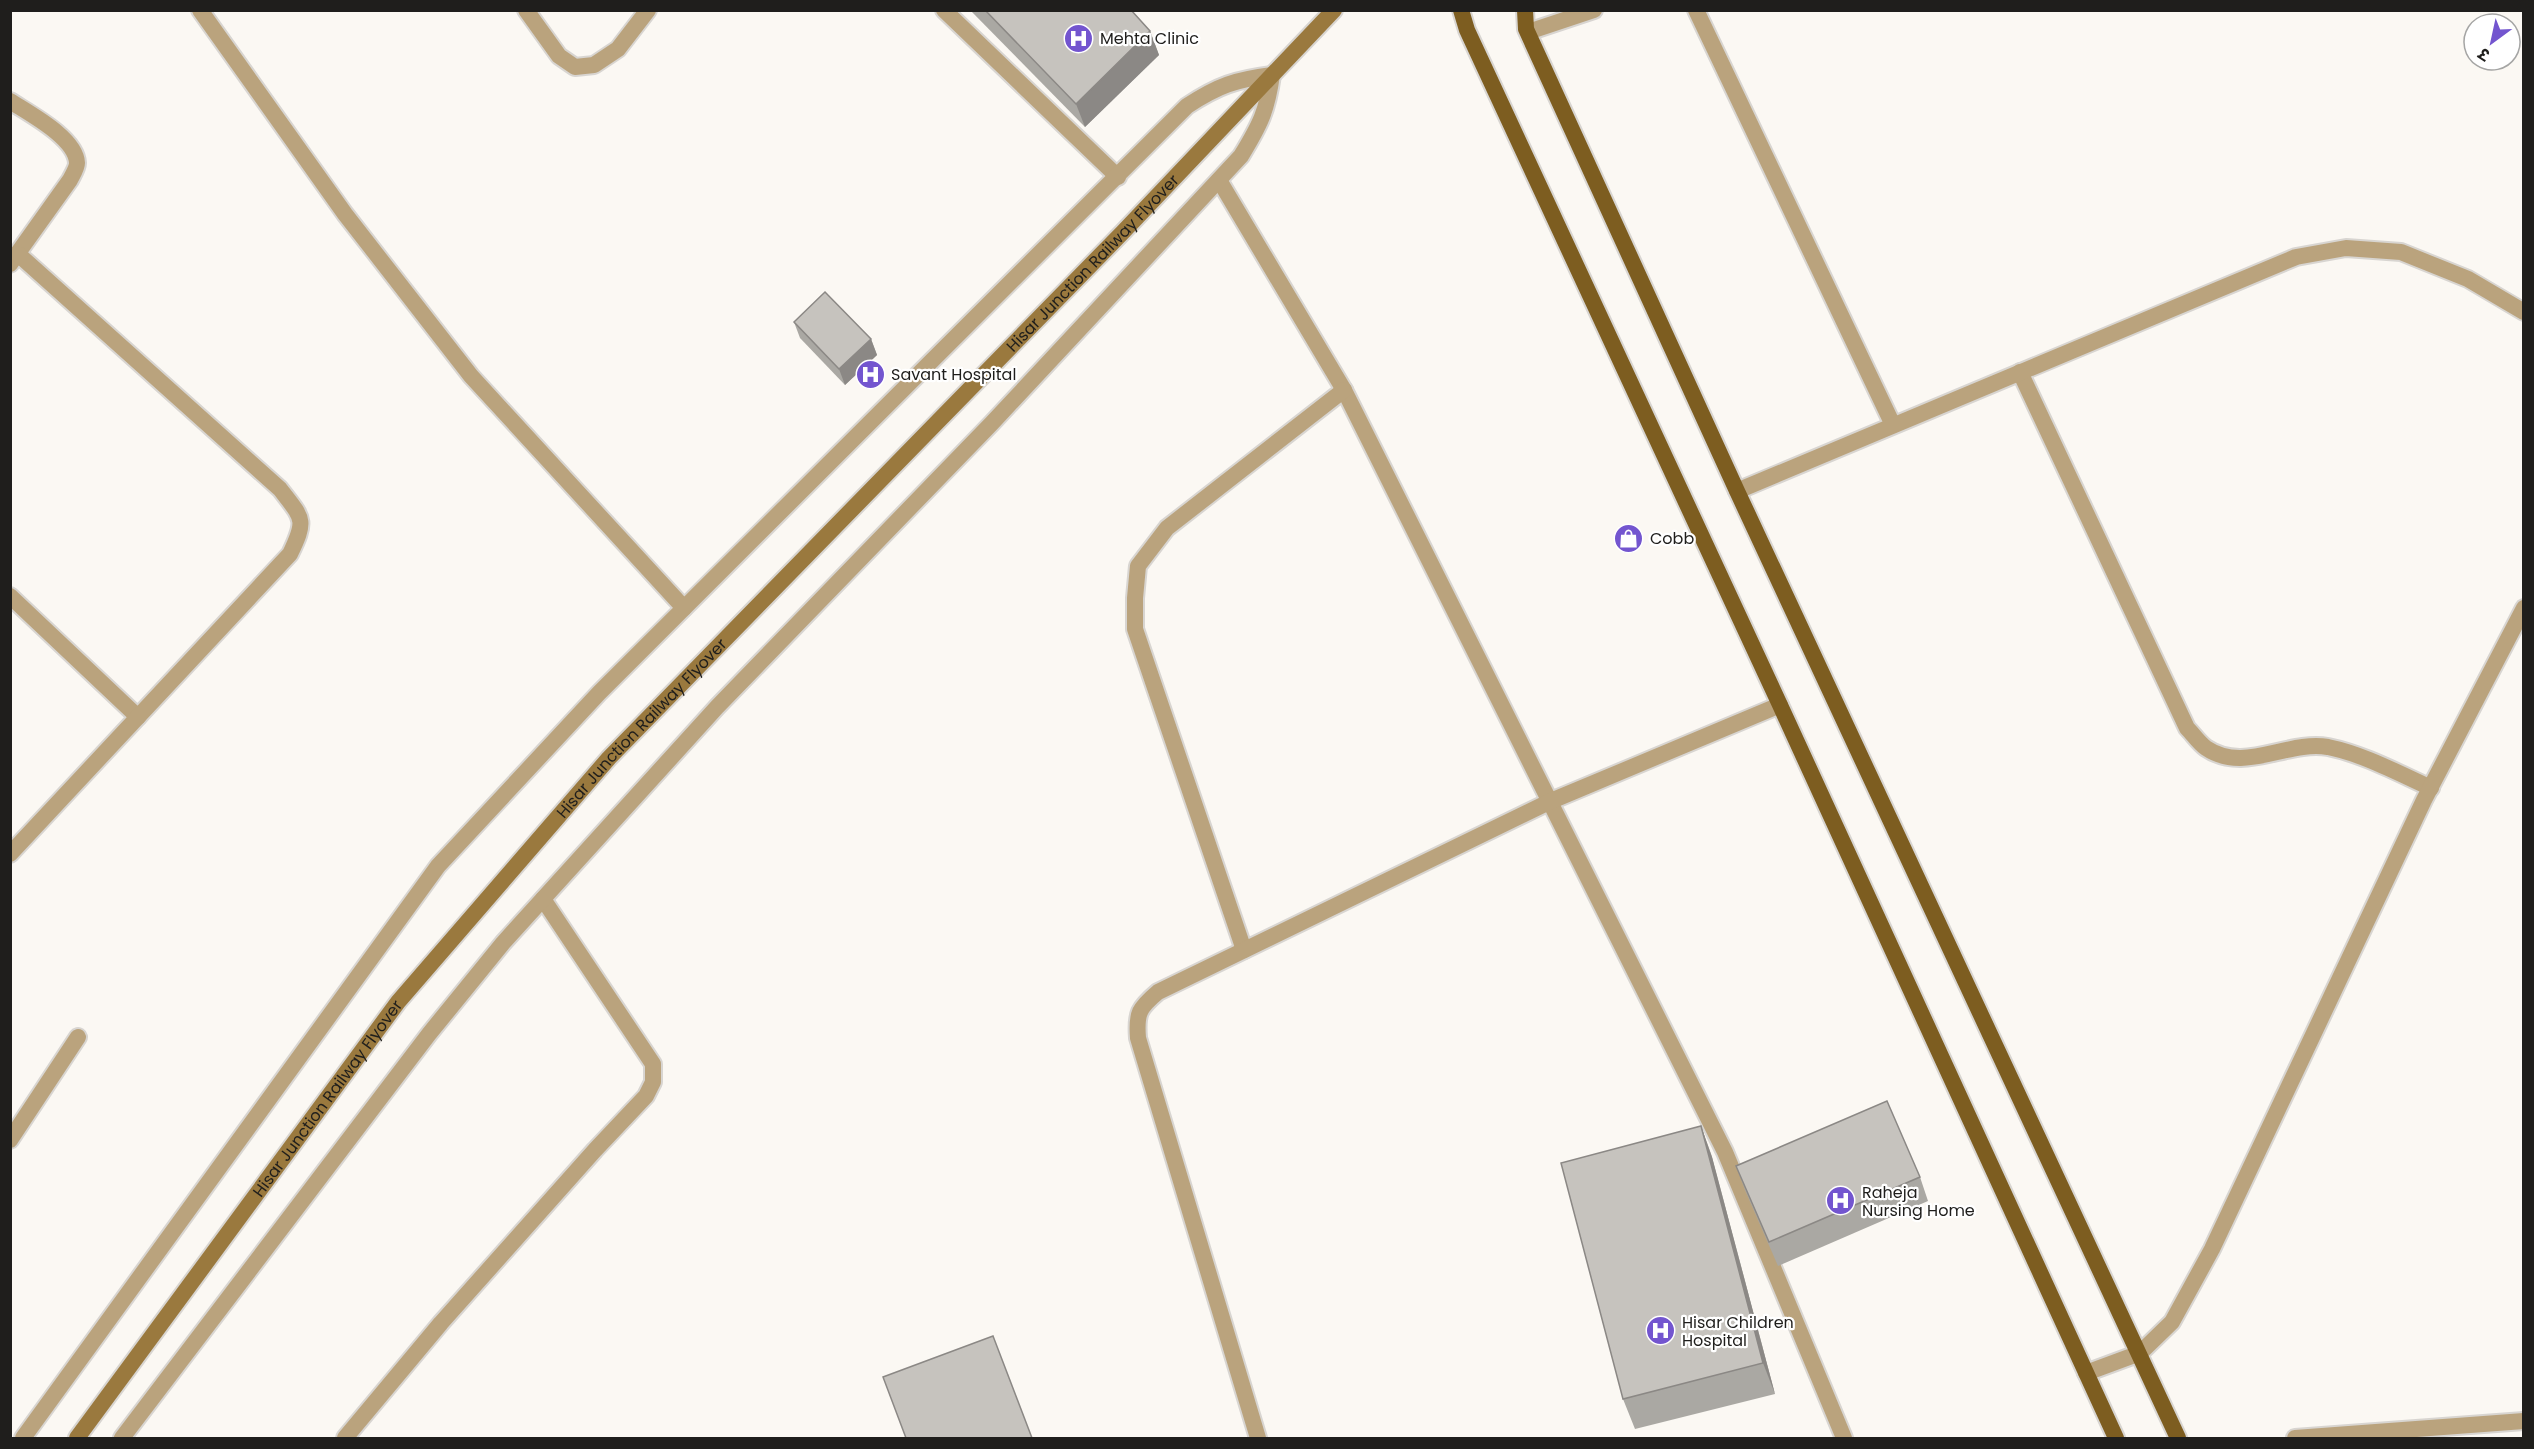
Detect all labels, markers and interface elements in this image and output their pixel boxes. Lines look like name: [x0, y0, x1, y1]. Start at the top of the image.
north arrow: [2462, 12, 2522, 72]
hospital icon: Mehta Clinic: [1063, 22, 1095, 54]
place label: Mehta Clinic: [1100, 27, 1199, 50]
text: उ: [2473, 42, 2495, 67]
street label: Hisar Junction Railway Flyover: [1001, 169, 1184, 357]
hospital icon: Savant Hospital: [854, 358, 886, 390]
place label: Savant Hospital: [891, 363, 1016, 386]
shop icon: Cobb: [1613, 522, 1645, 554]
place label: Cobb: [1650, 527, 1694, 550]
street label: Hisar Junction Railway Flyover: [551, 633, 732, 823]
street label: Hisar Junction Railway Flyover: [247, 995, 407, 1201]
place label: Raheja Nursing Home: [1862, 1181, 1975, 1222]
hospital icon: Raheja Nursing Home: [1825, 1185, 1857, 1217]
place label: Hisar Children Hospital: [1682, 1311, 1794, 1352]
hospital icon: Hisar Children Hospital: [1645, 1315, 1677, 1347]

